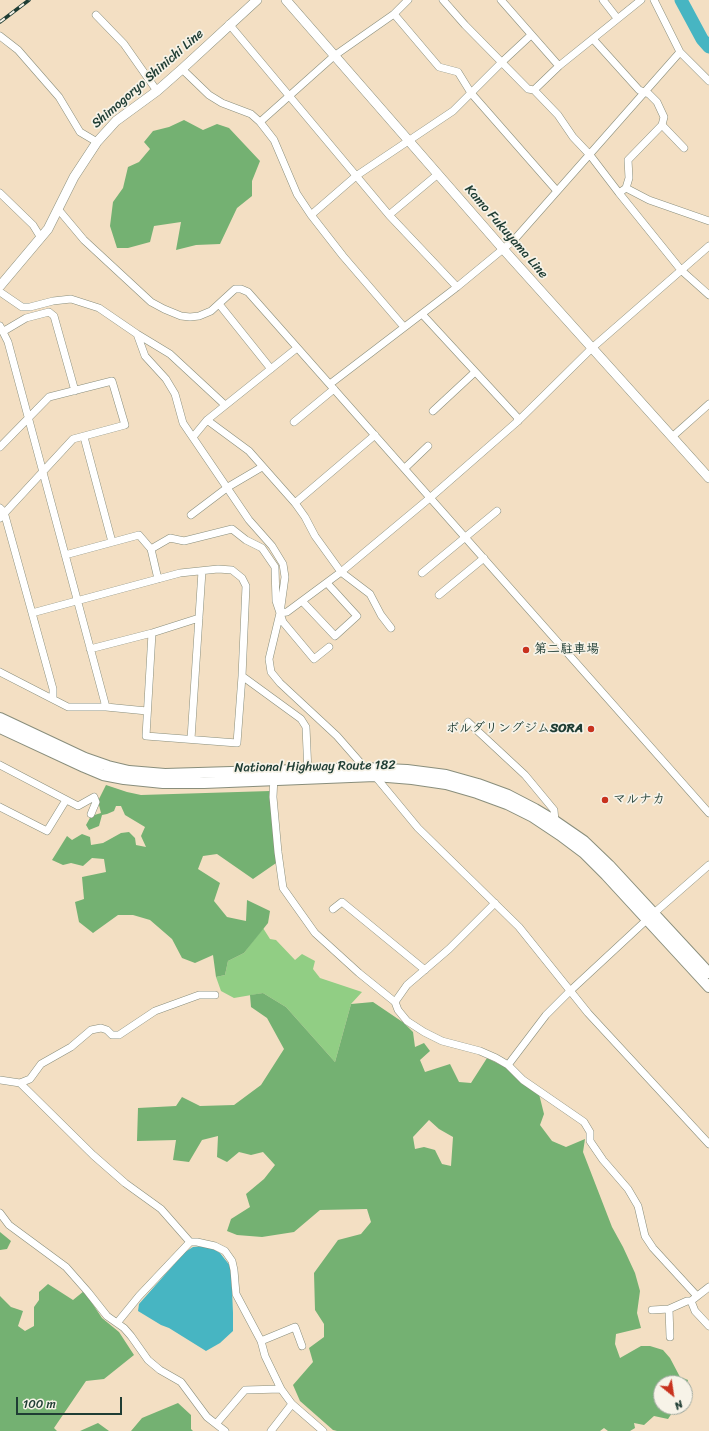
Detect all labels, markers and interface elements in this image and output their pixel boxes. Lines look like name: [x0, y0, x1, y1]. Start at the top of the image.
street label: Shimogoryo Shinichi Line: [89, 26, 207, 132]
street label: Kamo Fukuyama Line: [461, 182, 551, 282]
place label: 第二駐車場: [534, 642, 599, 658]
marker: 第二駐車場: [521, 645, 531, 655]
place label: ボルダリングジムSORA: [446, 721, 583, 737]
marker: ボルダリングジムSORA: [586, 724, 596, 734]
street label: National Highway Route 182: [234, 758, 396, 776]
place label: マルナカ: [613, 792, 665, 808]
marker: マルナカ: [600, 795, 610, 805]
north arrow: [653, 1375, 693, 1415]
scale bar: [18, 1389, 124, 1415]
text: 100 m: [23, 1393, 56, 1415]
text: N: [671, 1395, 687, 1415]

